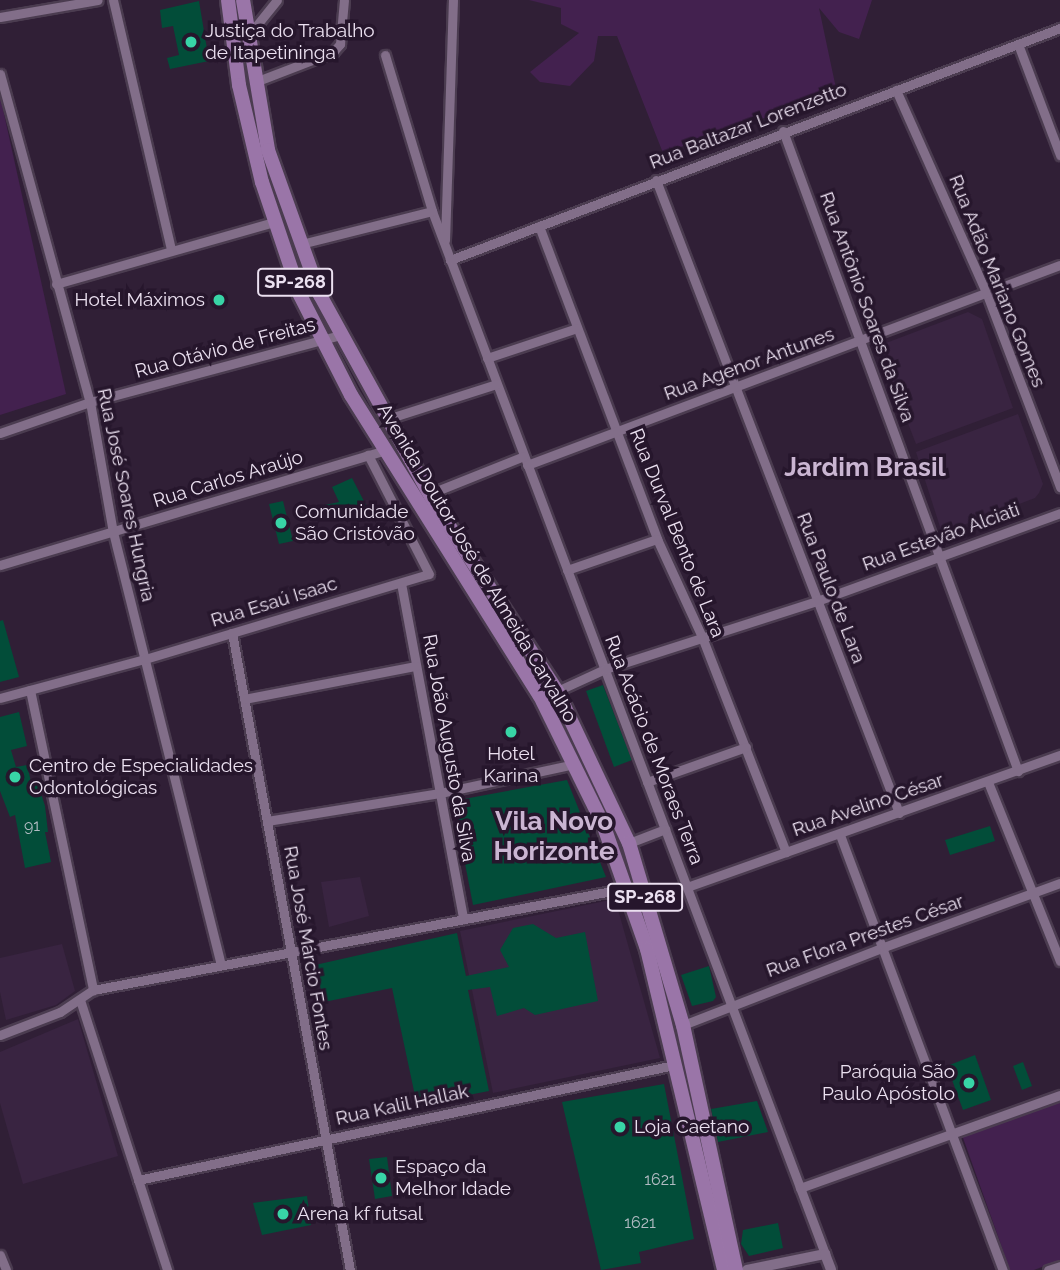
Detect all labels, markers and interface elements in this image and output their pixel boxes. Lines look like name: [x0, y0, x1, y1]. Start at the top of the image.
place label: Justiça do Trabalho de Itapetininga: [205, 20, 375, 64]
marker: Justiça do Trabalho de Itapetininga: [183, 34, 199, 50]
street label: Rua Baltazar Lorenzetto: [646, 78, 850, 174]
street label: Rua Adão Mariano Gomes: [944, 171, 1050, 391]
street label: Rua Antônio Soares da Silva: [815, 188, 919, 426]
road number: SP-268: [256, 268, 334, 296]
place label: Hotel Máximos: [74, 289, 205, 311]
marker: Hotel Máximos: [211, 292, 227, 308]
street label: Rua Otávio de Freitas: [132, 313, 318, 383]
street label: Rua Agenor Antunes: [660, 322, 838, 406]
street label: Rua José Soares Hungria: [92, 386, 160, 604]
street label: Avenida Doutor José de Almeida Carvalho: [372, 399, 582, 727]
street label: Rua Durval Bento de Lara: [624, 425, 730, 641]
street label: Rua Carlos Araújo: [150, 445, 306, 513]
district label: Jardim Brasil: [784, 452, 946, 484]
street label: Rua Estevão Alciati: [859, 498, 1023, 576]
place label: Comunidade São Cristóvão: [295, 501, 415, 545]
street label: Rua Paulo de Lara: [792, 509, 870, 667]
marker: Comunidade São Cristóvão: [273, 515, 289, 531]
street label: Rua Esaú Isaac: [208, 572, 340, 632]
street label: Rua João Augusto da Silva: [418, 632, 480, 864]
street label: Rua Acácio de Moraes Terra: [599, 632, 709, 868]
marker: Hotel Karina: [503, 724, 519, 740]
place label: Hotel Karina: [484, 743, 538, 787]
place label: Centro de Especialidades Odontológicas: [29, 755, 253, 799]
street label: Rua Avelino César: [789, 768, 947, 842]
marker: Centro de Especialidades Odontológicas: [7, 769, 23, 785]
district label: Vila Novo Horizonte: [494, 806, 614, 868]
house number: 91: [24, 816, 40, 836]
street label: Rua José Márcio Fontes: [279, 844, 337, 1052]
road number: SP-268: [606, 882, 684, 912]
street label: Rua Flora Prestes César: [763, 890, 967, 982]
place label: Paróquia São Paulo Apóstolo: [821, 1061, 955, 1105]
marker: Paróquia São Paulo Apóstolo: [961, 1075, 977, 1091]
street label: Rua Kalil Hallak: [333, 1080, 471, 1130]
place label: Loja Caetano: [634, 1116, 749, 1138]
marker: Loja Caetano: [612, 1119, 628, 1135]
place label: Espaço da Melhor Idade: [395, 1156, 511, 1200]
marker: Espaço da Melhor Idade: [373, 1170, 389, 1186]
house number: 1621: [644, 1170, 676, 1190]
place label: Arena kf futsal: [297, 1203, 423, 1225]
marker: Arena kf futsal: [275, 1206, 291, 1222]
house number: 1621: [624, 1213, 656, 1233]

